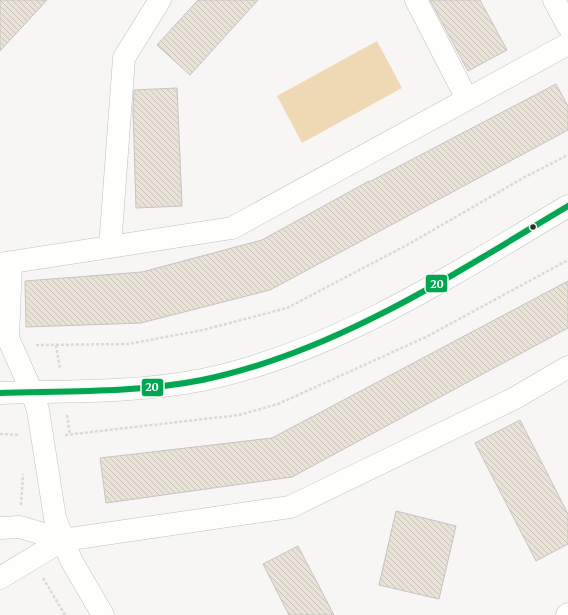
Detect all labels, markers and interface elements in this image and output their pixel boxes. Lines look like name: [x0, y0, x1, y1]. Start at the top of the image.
unlabelled marker: [528, 222, 538, 232]
line badge: 20: [425, 274, 448, 293]
text: 20: [430, 277, 444, 291]
line badge: 20: [141, 378, 164, 397]
text: 20: [145, 380, 159, 394]

